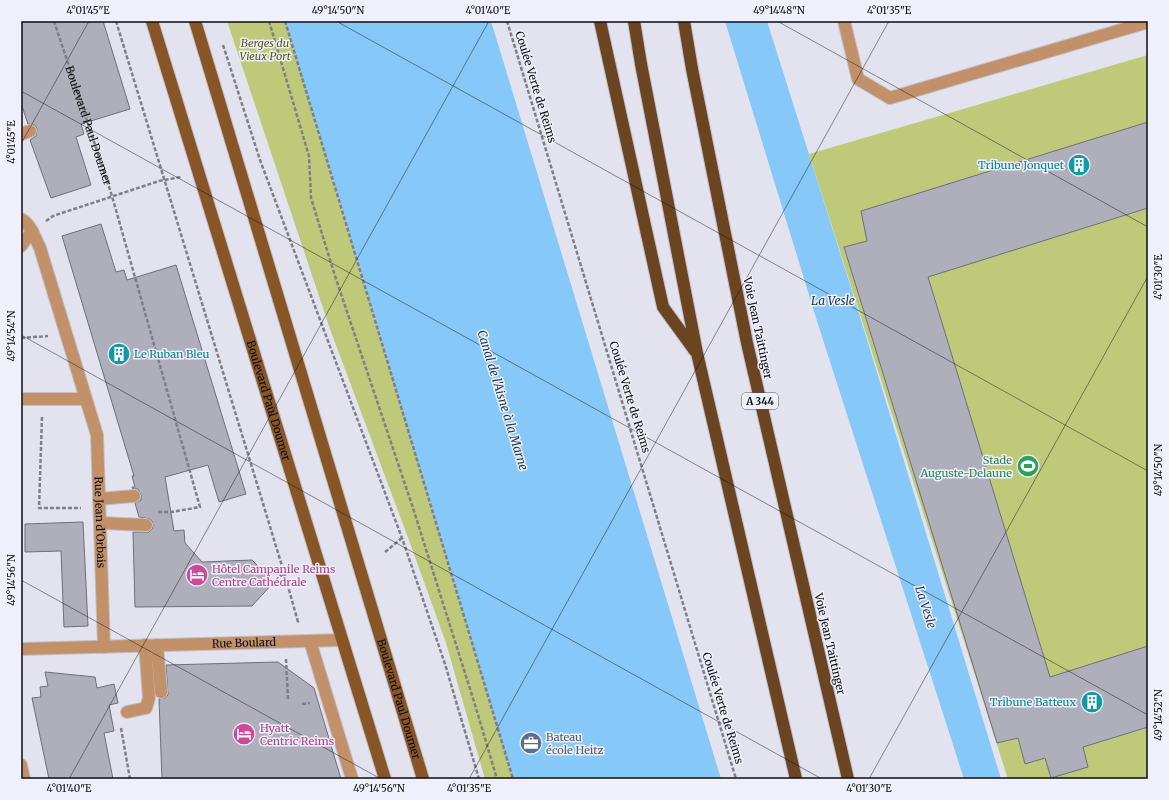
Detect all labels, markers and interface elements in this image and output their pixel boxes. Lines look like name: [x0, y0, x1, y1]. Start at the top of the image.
text: 4°01'45"E: [66, 4, 110, 17]
text: 49°14'50"N: [312, 4, 364, 17]
text: 4°01'40"E: [466, 4, 511, 17]
text: 49°14'48"N: [753, 4, 805, 17]
text: 4°01'35"E: [867, 4, 912, 17]
street label: Coulée Verte de Reims: [512, 29, 560, 145]
park label: Berges du Vieux Port: [240, 36, 291, 63]
street label: Boulevard Paul Doumer: [62, 64, 115, 187]
text: 4°01'45"E: [5, 120, 18, 164]
building icon: Tribune Jonquet: [1066, 152, 1092, 178]
place label: Tribune Jonquet: [978, 158, 1065, 172]
text: 4°01'30"E: [1152, 254, 1165, 300]
street label: Voie Jean Taittinger: [740, 275, 776, 380]
water label: La Vesle: [811, 293, 855, 308]
text: 49°14'54"N: [5, 310, 18, 362]
water label: Canal de l'Aisne à la Marne: [474, 328, 532, 472]
street label: Boulevard Paul Doumer: [244, 339, 294, 462]
street label: Coulée Verte de Reims: [606, 339, 654, 455]
building icon: Le Ruban Bleu: [106, 341, 132, 367]
place label: Le Ruban Bleu: [134, 347, 209, 361]
road number: A 344: [742, 393, 778, 409]
text: 49°14'50"N: [1152, 444, 1165, 496]
place label: Stade Auguste-Delaune: [919, 453, 1012, 480]
sports icon: Stade Auguste-Delaune: [1015, 453, 1041, 479]
street label: Rue Jean d'Orbais: [91, 476, 108, 568]
text: 49°14'56"N: [5, 554, 18, 606]
hotel icon: Hôtel Campanile Reims Centre Cathédrale: [184, 562, 210, 588]
place label: Hôtel Campanile Reims Centre Cathédrale: [212, 562, 335, 589]
water label: La Vesle: [912, 584, 940, 630]
street label: Voie Jean Taittinger: [811, 591, 848, 696]
street label: Rue Boulard: [212, 635, 277, 651]
street label: Boulevard Paul Doumer: [374, 637, 424, 761]
street label: Coulée Verte de Reims: [699, 650, 747, 766]
building icon: Tribune Batteux: [1079, 689, 1105, 715]
text: 49°14'52"N: [1152, 689, 1165, 741]
place label: Tribune Batteux: [990, 695, 1076, 709]
hotel icon: Hyatt Centric Reims: [231, 721, 257, 747]
place label: Hyatt Centric Reims: [260, 721, 334, 748]
office icon: Bateau école Heitz: [518, 730, 544, 756]
place label: Bateau école Heitz: [546, 730, 604, 757]
text: 4°01'40"E: [47, 782, 92, 795]
text: 49°14'56"N: [353, 782, 405, 795]
text: 4°01'35"E: [447, 782, 492, 795]
text: 4°01'30"E: [846, 782, 892, 795]

